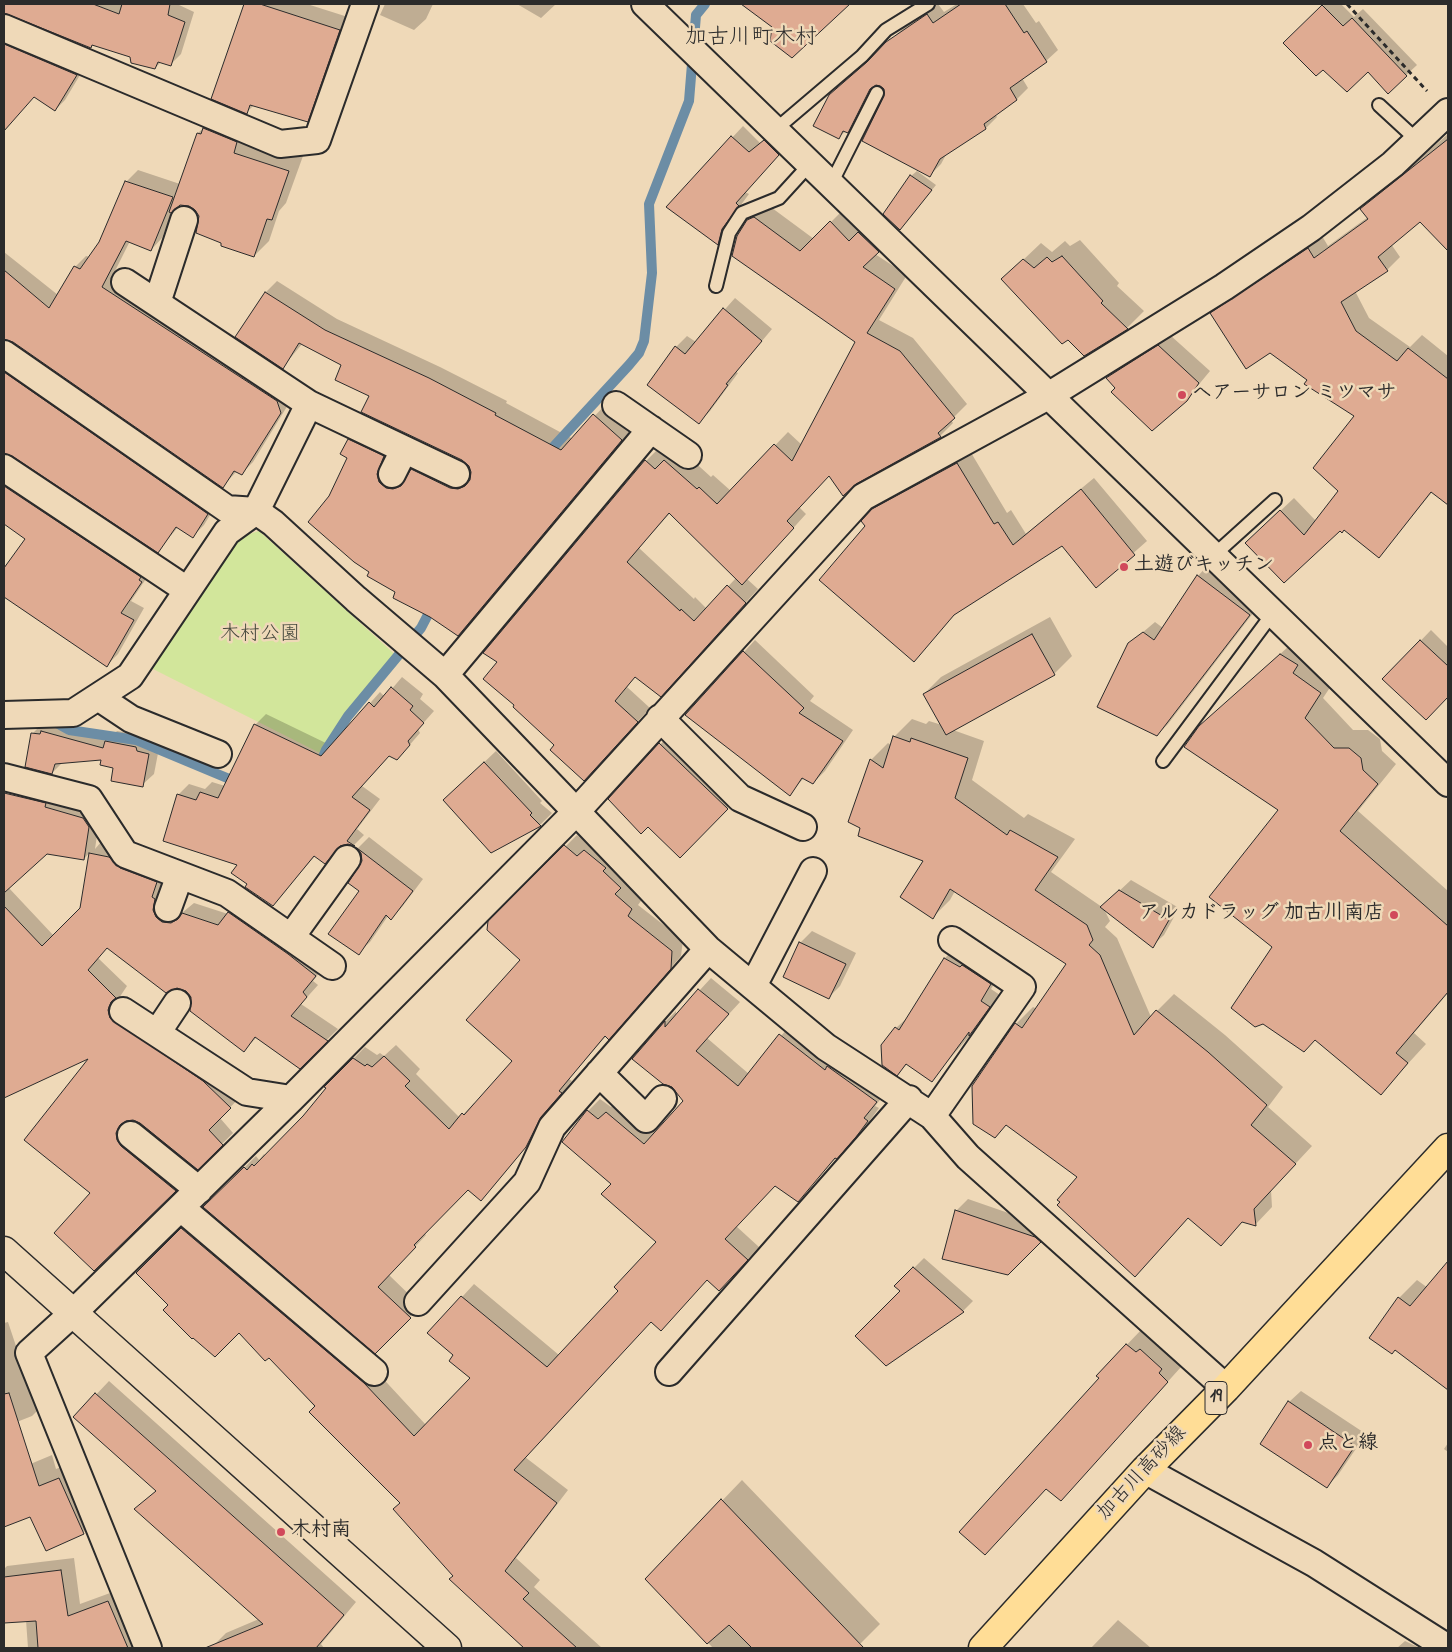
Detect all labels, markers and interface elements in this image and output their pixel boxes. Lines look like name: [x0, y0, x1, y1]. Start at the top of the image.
district label: 加古川町木村: [685, 26, 817, 52]
place label: ヘアーサロン ミツマサ: [1192, 383, 1396, 407]
marker: ヘアーサロン ミツマサ: [1176, 389, 1188, 401]
place label: 土遊びキッチン: [1134, 555, 1274, 579]
marker: 土遊びキッチン: [1118, 561, 1130, 573]
park label: 木村公園: [220, 624, 300, 648]
place label: アルカドラッグ 加古川南店: [1139, 903, 1384, 927]
marker: アルカドラッグ 加古川南店: [1388, 909, 1400, 921]
road number: 19: [1205, 1382, 1227, 1415]
street label: 加古川高砂線: [1093, 1422, 1193, 1526]
place label: 点と線: [1318, 1433, 1378, 1457]
marker: 点と線: [1302, 1439, 1314, 1451]
place label: 木村南: [291, 1520, 351, 1544]
marker: 木村南: [275, 1526, 287, 1538]

